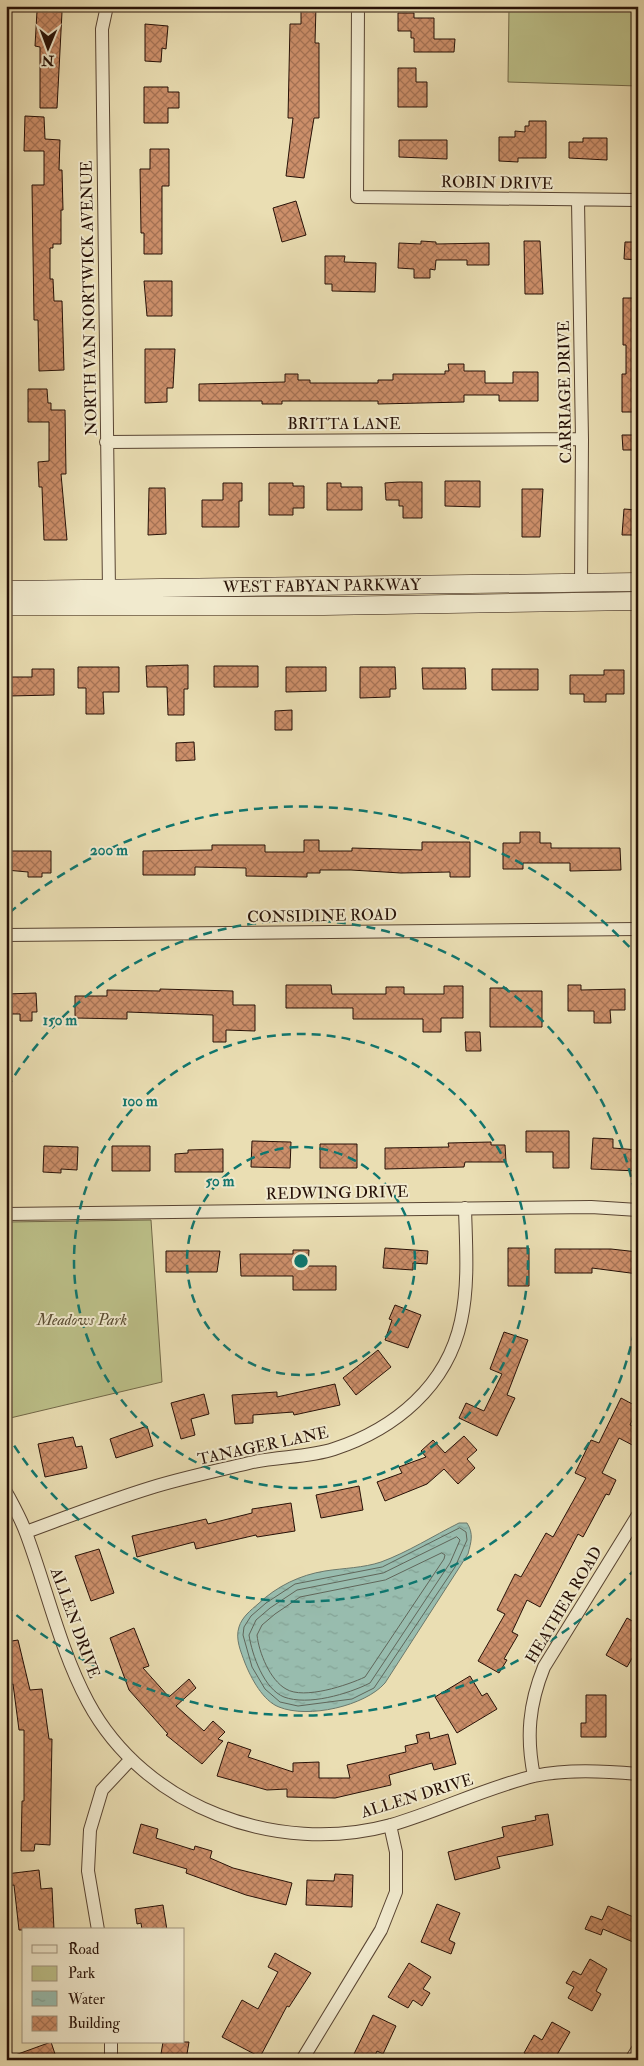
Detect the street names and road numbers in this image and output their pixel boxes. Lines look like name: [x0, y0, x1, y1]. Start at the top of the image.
street label: NORTH VAN NORTWICK AVENUE: [77, 160, 101, 436]
street label: ROBIN DRIVE: [441, 172, 553, 194]
street label: CARRIAGE DRIVE: [554, 320, 576, 464]
street label: BRITTA LANE: [287, 414, 401, 434]
street label: WEST FABYAN PARKWAY: [222, 575, 422, 597]
street label: CONSIDINE ROAD: [247, 905, 397, 927]
street label: REDWING DRIVE: [265, 1182, 409, 1204]
street label: TANAGER LANE: [196, 1422, 330, 1470]
street label: HEATHER ROAD: [521, 1543, 607, 1667]
street label: ALLEN DRIVE: [45, 1564, 104, 1681]
street label: ALLEN DRIVE: [358, 1769, 475, 1823]

